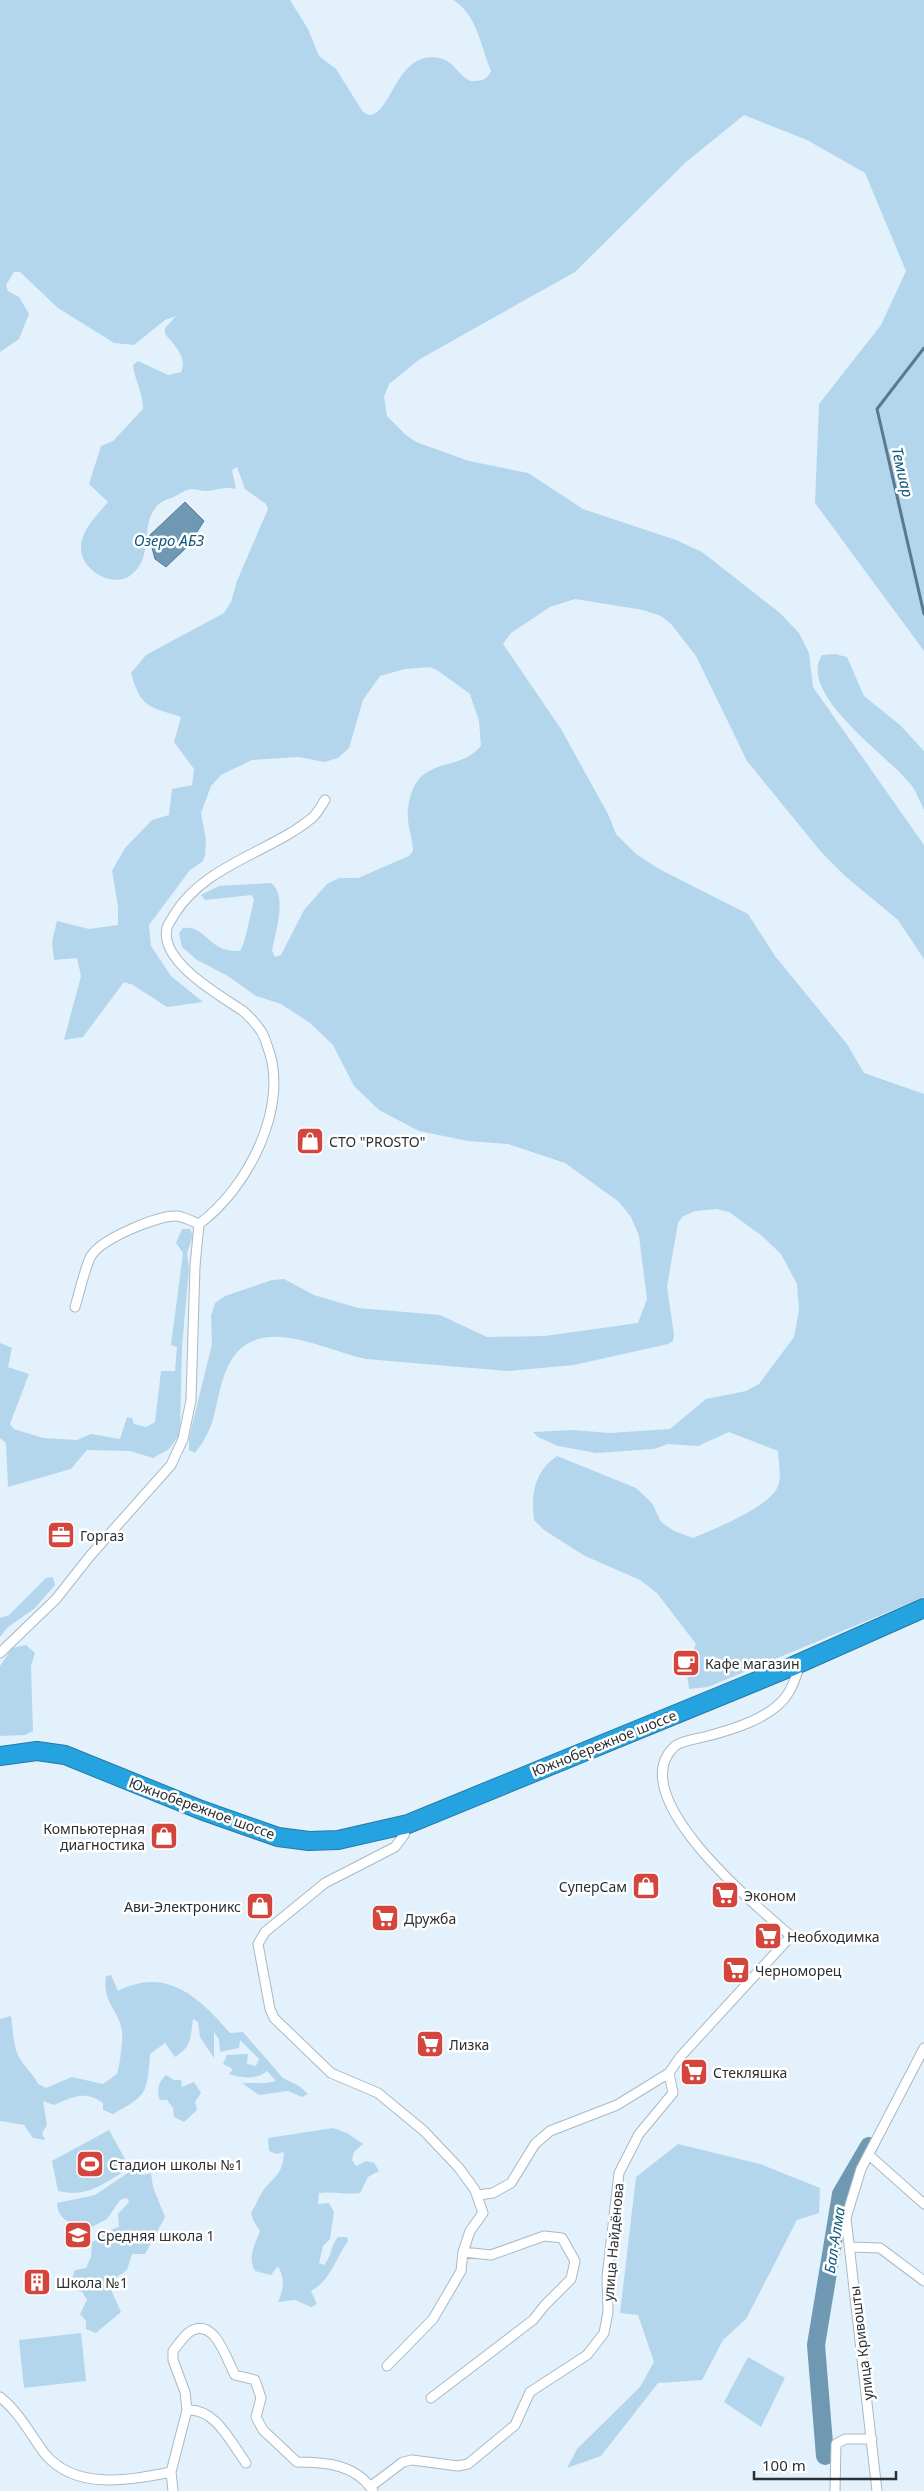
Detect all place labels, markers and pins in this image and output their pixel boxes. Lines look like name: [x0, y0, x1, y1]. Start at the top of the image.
shop icon: СТО "PROSTO": [295, 1126, 325, 1156]
place label: СТО "PROSTO": [329, 1132, 425, 1151]
office icon: Горгаз: [46, 1520, 76, 1550]
place label: Горгаз: [80, 1526, 124, 1545]
cafe icon: Кафе магазин: [671, 1648, 701, 1678]
place label: Кафе магазин: [705, 1654, 800, 1673]
place label: Компьютерная диагностика: [43, 1819, 145, 1854]
shop icon: Компьютерная диагностика: [149, 1821, 179, 1851]
shop icon: СуперСам: [631, 1871, 661, 1901]
place label: СуперСам: [559, 1877, 627, 1896]
supermarket icon: Эконом: [710, 1880, 740, 1910]
place label: Эконом: [744, 1886, 796, 1905]
shop icon: Ави-Электроникс: [245, 1891, 275, 1921]
place label: Ави-Электроникс: [124, 1897, 241, 1916]
supermarket icon: Дружба: [370, 1903, 400, 1933]
place label: Дружба: [404, 1909, 456, 1928]
supermarket icon: Необходимка: [753, 1921, 783, 1951]
place label: Необходимка: [787, 1927, 879, 1946]
supermarket icon: Черноморец: [721, 1955, 751, 1985]
place label: Черноморец: [755, 1961, 842, 1980]
supermarket icon: Лизка: [415, 2029, 445, 2059]
place label: Лизка: [449, 2035, 489, 2054]
supermarket icon: Стекляшка: [679, 2057, 709, 2087]
place label: Стекляшка: [713, 2063, 787, 2082]
sports icon: Стадион школы №1: [75, 2149, 105, 2179]
place label: Стадион школы №1: [109, 2155, 243, 2174]
school or university icon: Средняя школа 1: [63, 2220, 93, 2250]
place label: Средняя школа 1: [97, 2226, 215, 2245]
building icon: Школа №1: [22, 2267, 52, 2297]
place label: Школа №1: [56, 2273, 128, 2292]

